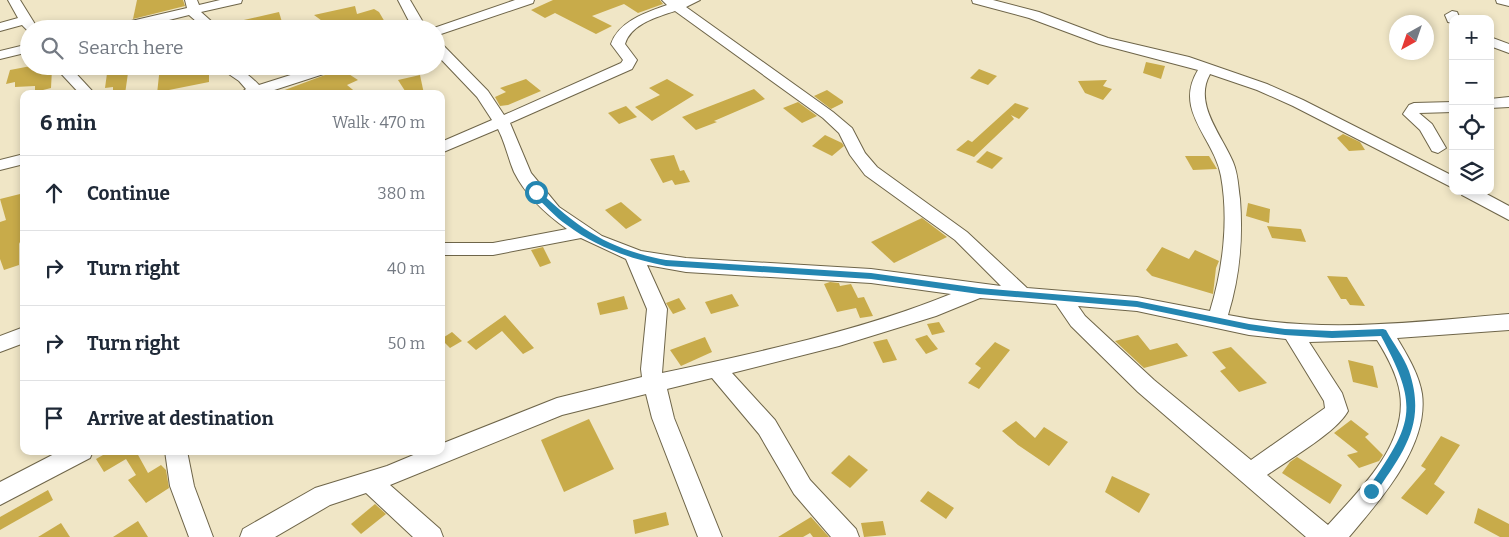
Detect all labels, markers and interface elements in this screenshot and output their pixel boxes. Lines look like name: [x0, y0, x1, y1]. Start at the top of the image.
north arrow: [1389, 15, 1434, 60]
map controls: [1449, 15, 1494, 195]
button: +: [1449, 15, 1494, 60]
search box: [20, 20, 445, 75]
icon: search: [38, 34, 66, 62]
text: Search here: [78, 36, 183, 59]
button: −: [1449, 60, 1494, 105]
button: locate: [1449, 105, 1494, 150]
text: 6 min: [40, 110, 96, 136]
text: Walk · 470 m: [332, 113, 425, 132]
button: layers: [1449, 150, 1494, 195]
icon: ahead: [40, 179, 68, 207]
route start: [525, 181, 548, 204]
text: Continue: [87, 182, 170, 205]
text: 380 m: [378, 184, 425, 203]
icon: right: [40, 254, 68, 282]
text: Turn right: [87, 257, 180, 280]
text: 40 m: [387, 259, 425, 278]
icon: right: [40, 329, 68, 357]
text: Turn right: [87, 332, 180, 355]
text: 50 m: [388, 334, 425, 353]
icon: arrive: [40, 404, 68, 432]
text: Arrive at destination: [87, 407, 274, 430]
route end: [1360, 480, 1383, 503]

